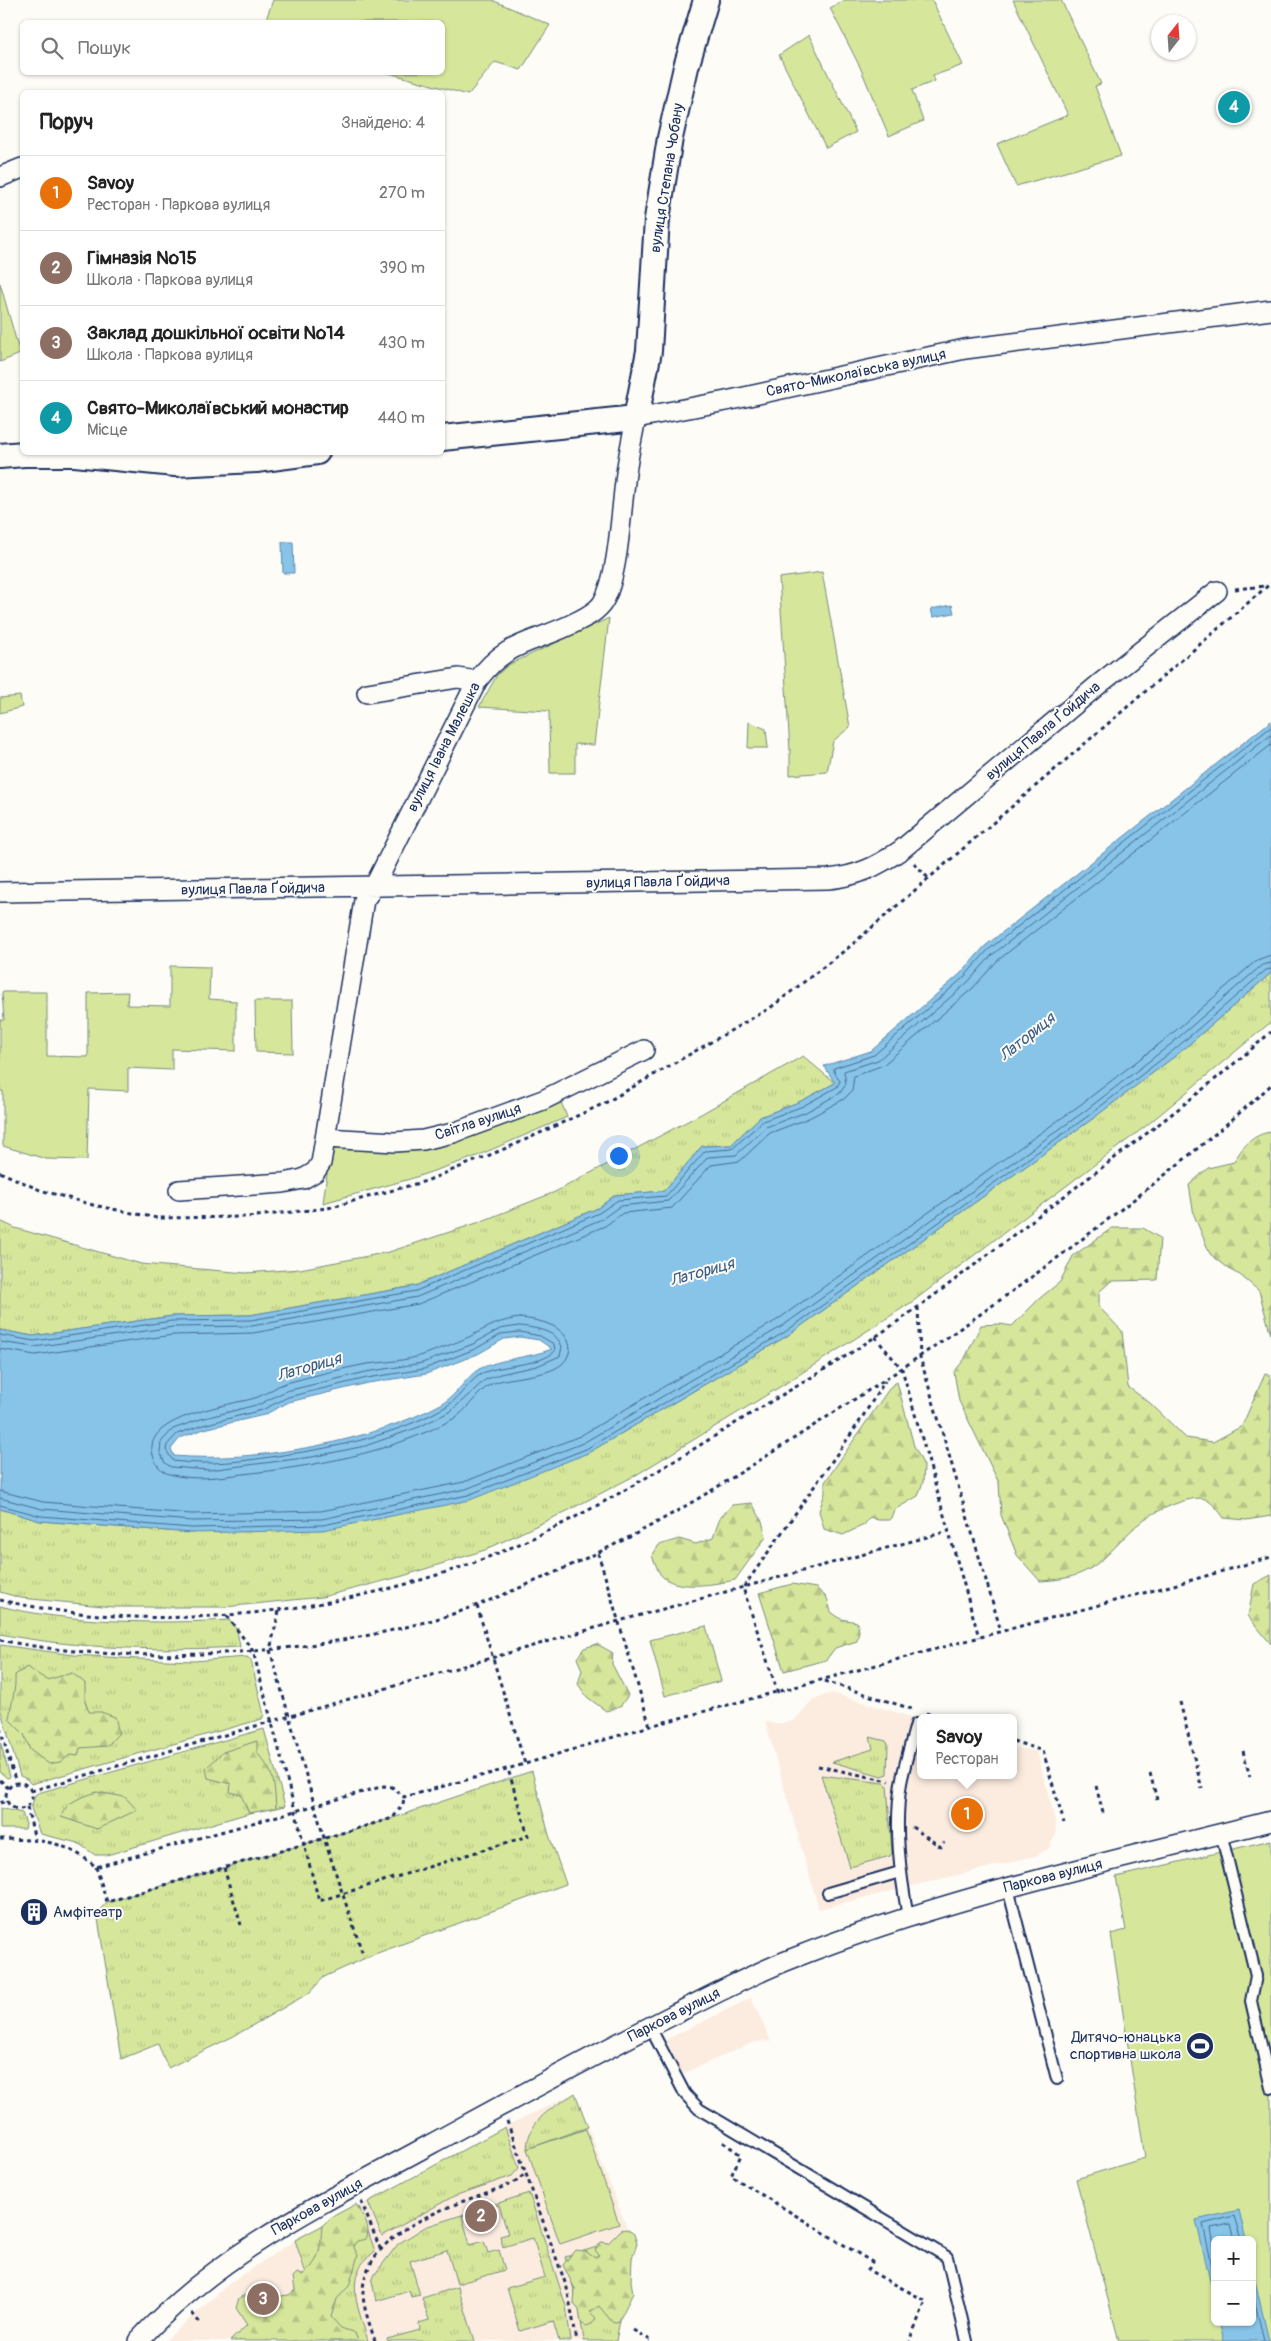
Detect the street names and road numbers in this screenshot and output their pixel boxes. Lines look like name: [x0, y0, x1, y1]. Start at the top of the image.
street label: вулиця Степана Чобану: [646, 101, 688, 254]
street label: Свято-Миколаївська вулиця: [764, 345, 948, 401]
street label: вулиця Павла Ґойдича: [982, 677, 1104, 785]
street label: вулиця Івана Малешка: [403, 679, 485, 815]
street label: вулиця Павла Ґойдича: [586, 871, 730, 893]
street label: вулиця Павла Ґойдича: [181, 878, 325, 900]
street label: Світла вулиця: [432, 1099, 524, 1145]
street label: Паркова вулиця: [1002, 1855, 1104, 1897]
street label: Паркова вулиця: [625, 1984, 723, 2046]
street label: Паркова вулиця: [268, 2174, 366, 2240]

